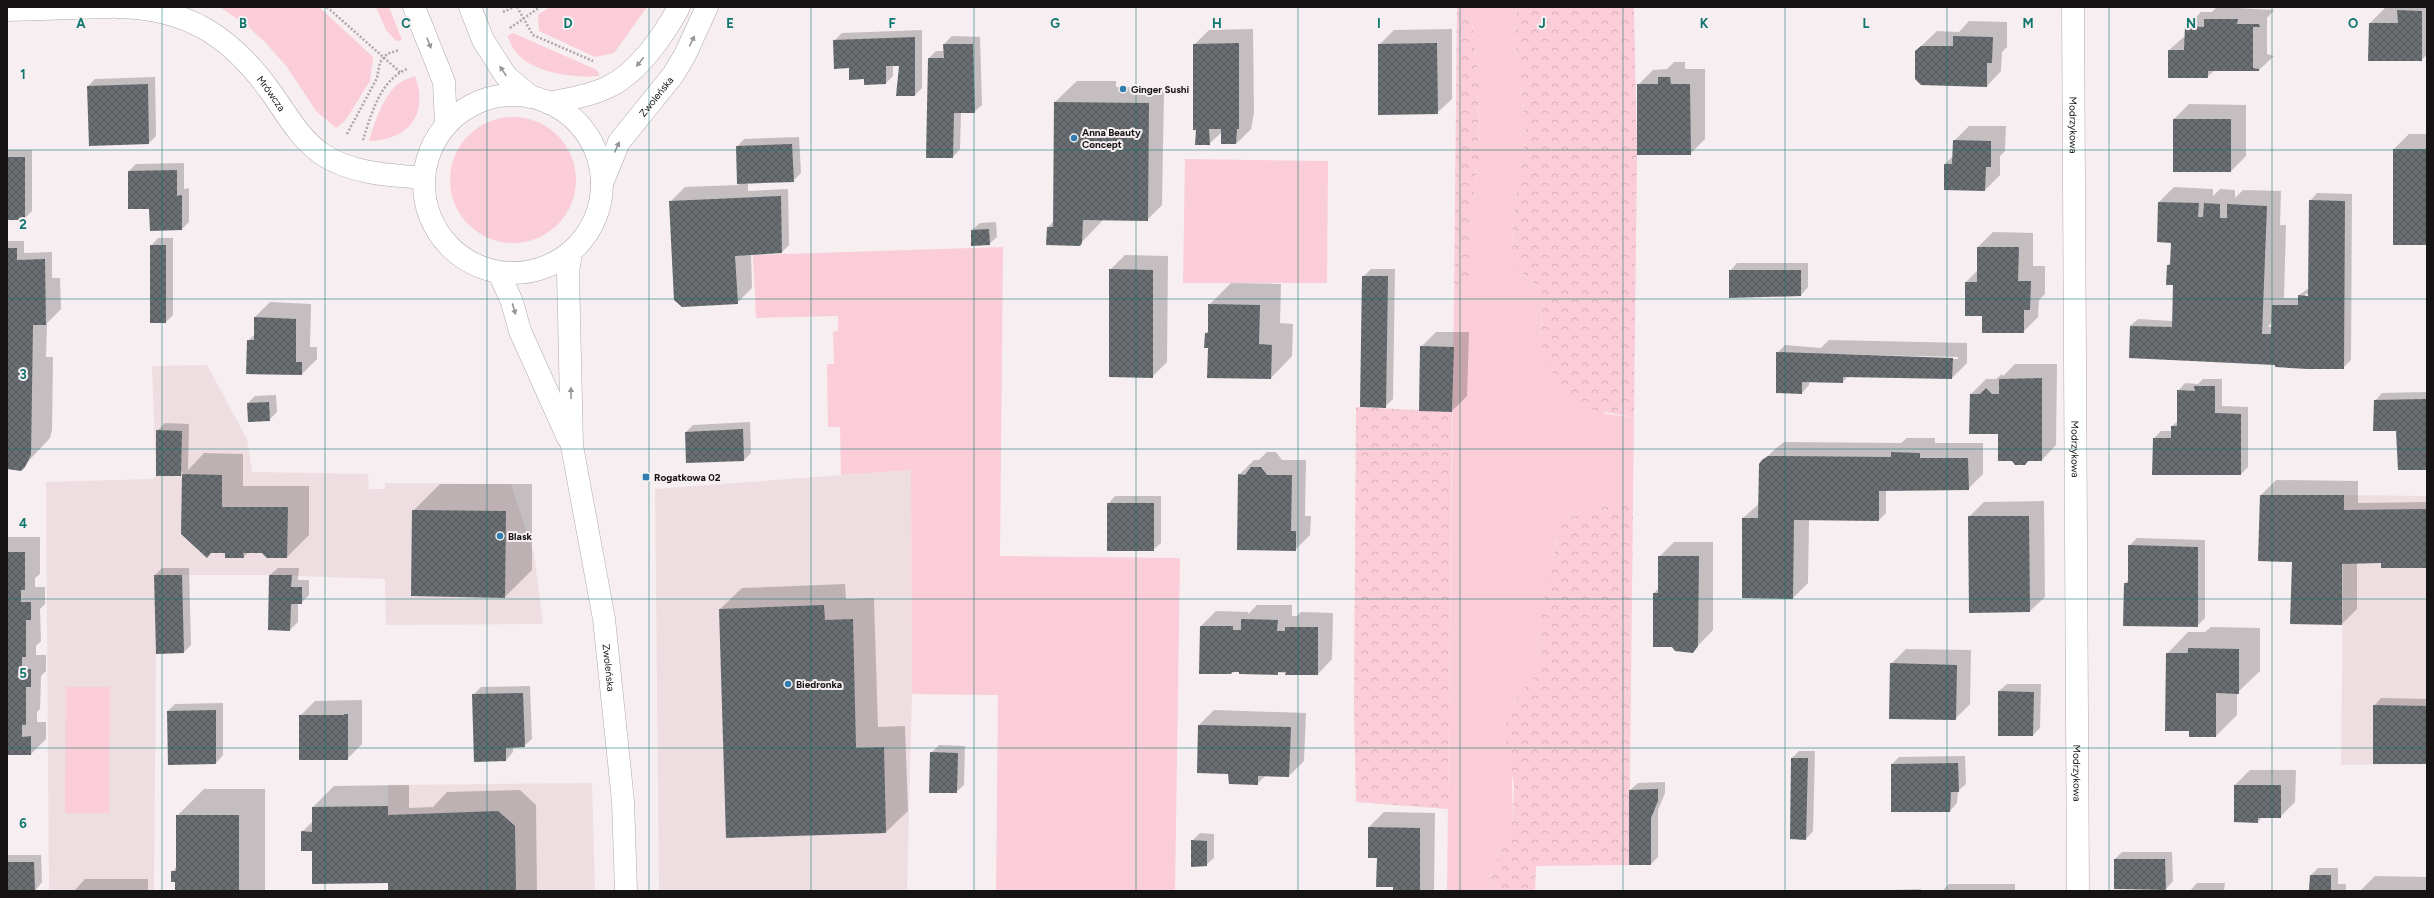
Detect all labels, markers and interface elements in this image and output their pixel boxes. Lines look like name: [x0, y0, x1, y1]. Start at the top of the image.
text: A: [76, 16, 86, 31]
text: B: [239, 16, 247, 31]
text: C: [401, 16, 411, 31]
text: D: [563, 16, 573, 31]
text: E: [726, 16, 734, 31]
text: F: [888, 16, 896, 31]
text: G: [1050, 16, 1060, 31]
text: H: [1212, 16, 1222, 31]
text: I: [1377, 16, 1381, 31]
text: J: [1538, 16, 1546, 31]
text: K: [1700, 16, 1709, 31]
text: L: [1863, 16, 1870, 31]
text: M: [2022, 16, 2034, 31]
text: N: [2186, 16, 2196, 31]
text: O: [2348, 16, 2358, 31]
one-way arrow: [689, 36, 695, 47]
one-way arrow: [425, 37, 432, 49]
one-way arrow: [636, 56, 645, 67]
one-way arrow: [499, 65, 506, 77]
text: 1: [20, 67, 26, 82]
street label: Mrówcza: [254, 73, 289, 114]
street label: Zwoleńska: [636, 74, 676, 119]
place label: Ginger Sushi: [1131, 83, 1190, 96]
marker: Ginger Sushi: [1118, 84, 1128, 94]
street label: Modrzykowa: [2067, 96, 2080, 154]
place label: Anna Beauty Concept: [1082, 126, 1141, 151]
marker: Anna Beauty Concept: [1069, 133, 1079, 143]
one-way arrow: [614, 141, 620, 153]
text: 2: [19, 217, 27, 232]
one-way arrow: [511, 303, 517, 315]
text: 3: [19, 367, 27, 382]
one-way arrow: [568, 386, 574, 399]
street label: Modrzykowa: [2069, 420, 2082, 478]
place label: Rogatkowa 02: [654, 471, 721, 484]
marker: Rogatkowa 02: [641, 472, 651, 482]
text: 4: [19, 516, 27, 531]
place label: Blask: [508, 530, 533, 543]
marker: Blask: [495, 531, 505, 541]
street label: Zwoleńska: [600, 643, 618, 692]
text: 5: [19, 666, 27, 681]
place label: Biedronka: [796, 678, 842, 691]
marker: Biedronka: [783, 679, 793, 689]
street label: Modrzykowa: [2071, 744, 2084, 802]
text: 6: [19, 816, 27, 831]

